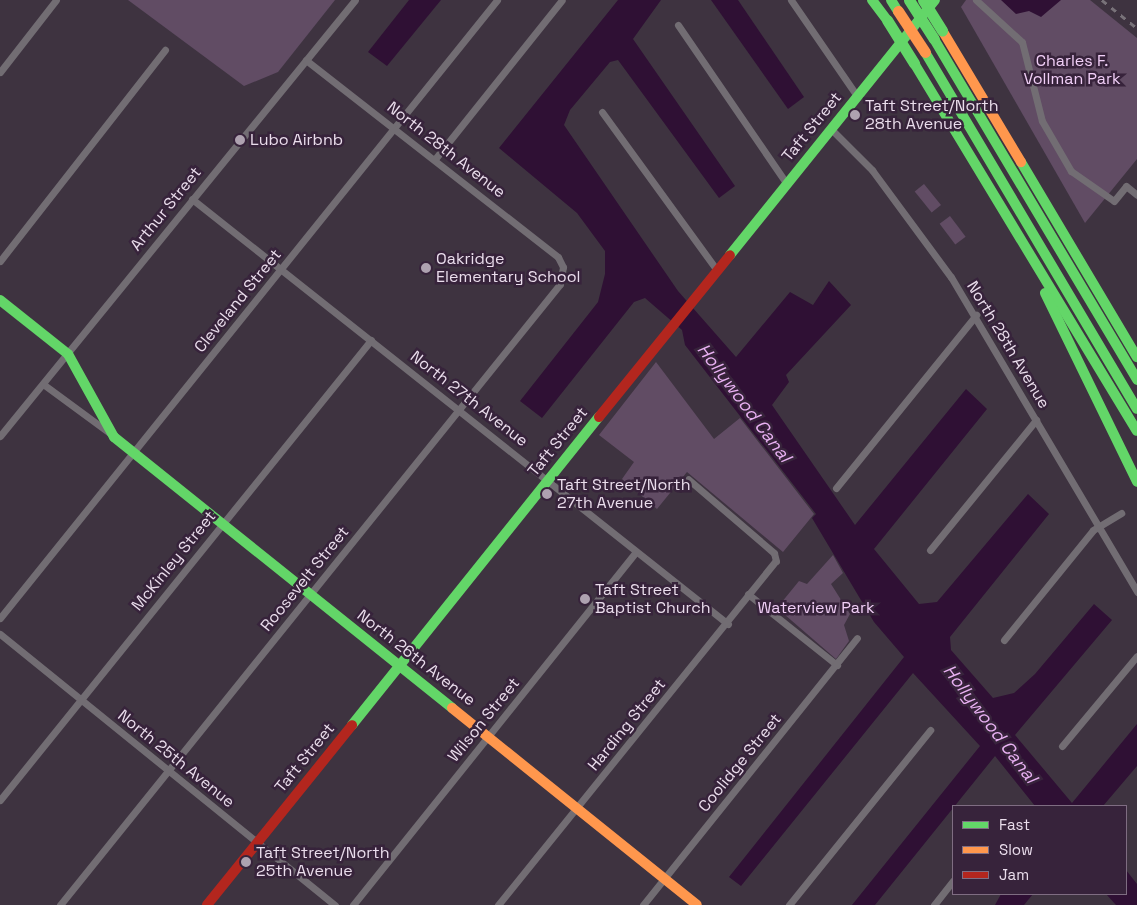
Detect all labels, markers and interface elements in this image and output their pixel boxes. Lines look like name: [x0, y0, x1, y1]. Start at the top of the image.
park label: Charles F. Vollman Park: [1023, 51, 1121, 89]
street label: Taft Street: [778, 88, 846, 166]
place label: Taft Street/North 28th Avenue: [865, 96, 999, 134]
street label: North 28th Avenue: [383, 98, 509, 202]
marker: Taft Street/North 28th Avenue: [849, 109, 861, 121]
place label: Lubo Airbnb: [250, 130, 343, 150]
marker: Lubo Airbnb: [234, 134, 246, 146]
street label: Arthur Street: [126, 163, 206, 255]
street label: Cleveland Street: [190, 245, 286, 357]
place label: Oakridge Elementary School: [436, 249, 581, 287]
marker: Oakridge Elementary School: [420, 262, 432, 274]
street label: North 28th Avenue: [962, 278, 1054, 412]
water label: Hollywood Canal: [692, 339, 796, 467]
street label: North 27th Avenue: [406, 347, 532, 451]
street label: Taft Street: [524, 403, 592, 481]
place label: Taft Street/North 27th Avenue: [557, 475, 691, 513]
marker: Taft Street/North 27th Avenue: [541, 488, 553, 500]
street label: McKinley Street: [128, 507, 220, 615]
street label: Roosevelt Street: [257, 523, 353, 635]
place label: Taft Street Baptist Church: [595, 580, 711, 618]
marker: Taft Street Baptist Church: [579, 593, 591, 605]
park label: Waterview Park: [757, 598, 875, 618]
street label: North 26th Avenue: [353, 606, 479, 710]
water label: Hollywood Canal: [938, 660, 1042, 788]
street label: Wilson Street: [444, 674, 524, 766]
street label: Harding Street: [584, 675, 670, 775]
street label: North 25th Avenue: [114, 706, 238, 812]
street label: Coolidge Street: [694, 710, 786, 816]
street label: Taft Street: [271, 719, 339, 797]
legend: [952, 805, 1127, 895]
text: Fast: [999, 815, 1030, 834]
text: Slow: [999, 840, 1033, 859]
place label: Taft Street/North 25th Avenue: [256, 843, 390, 881]
marker: Taft Street/North 25th Avenue: [240, 856, 252, 868]
text: Jam: [999, 865, 1029, 884]

